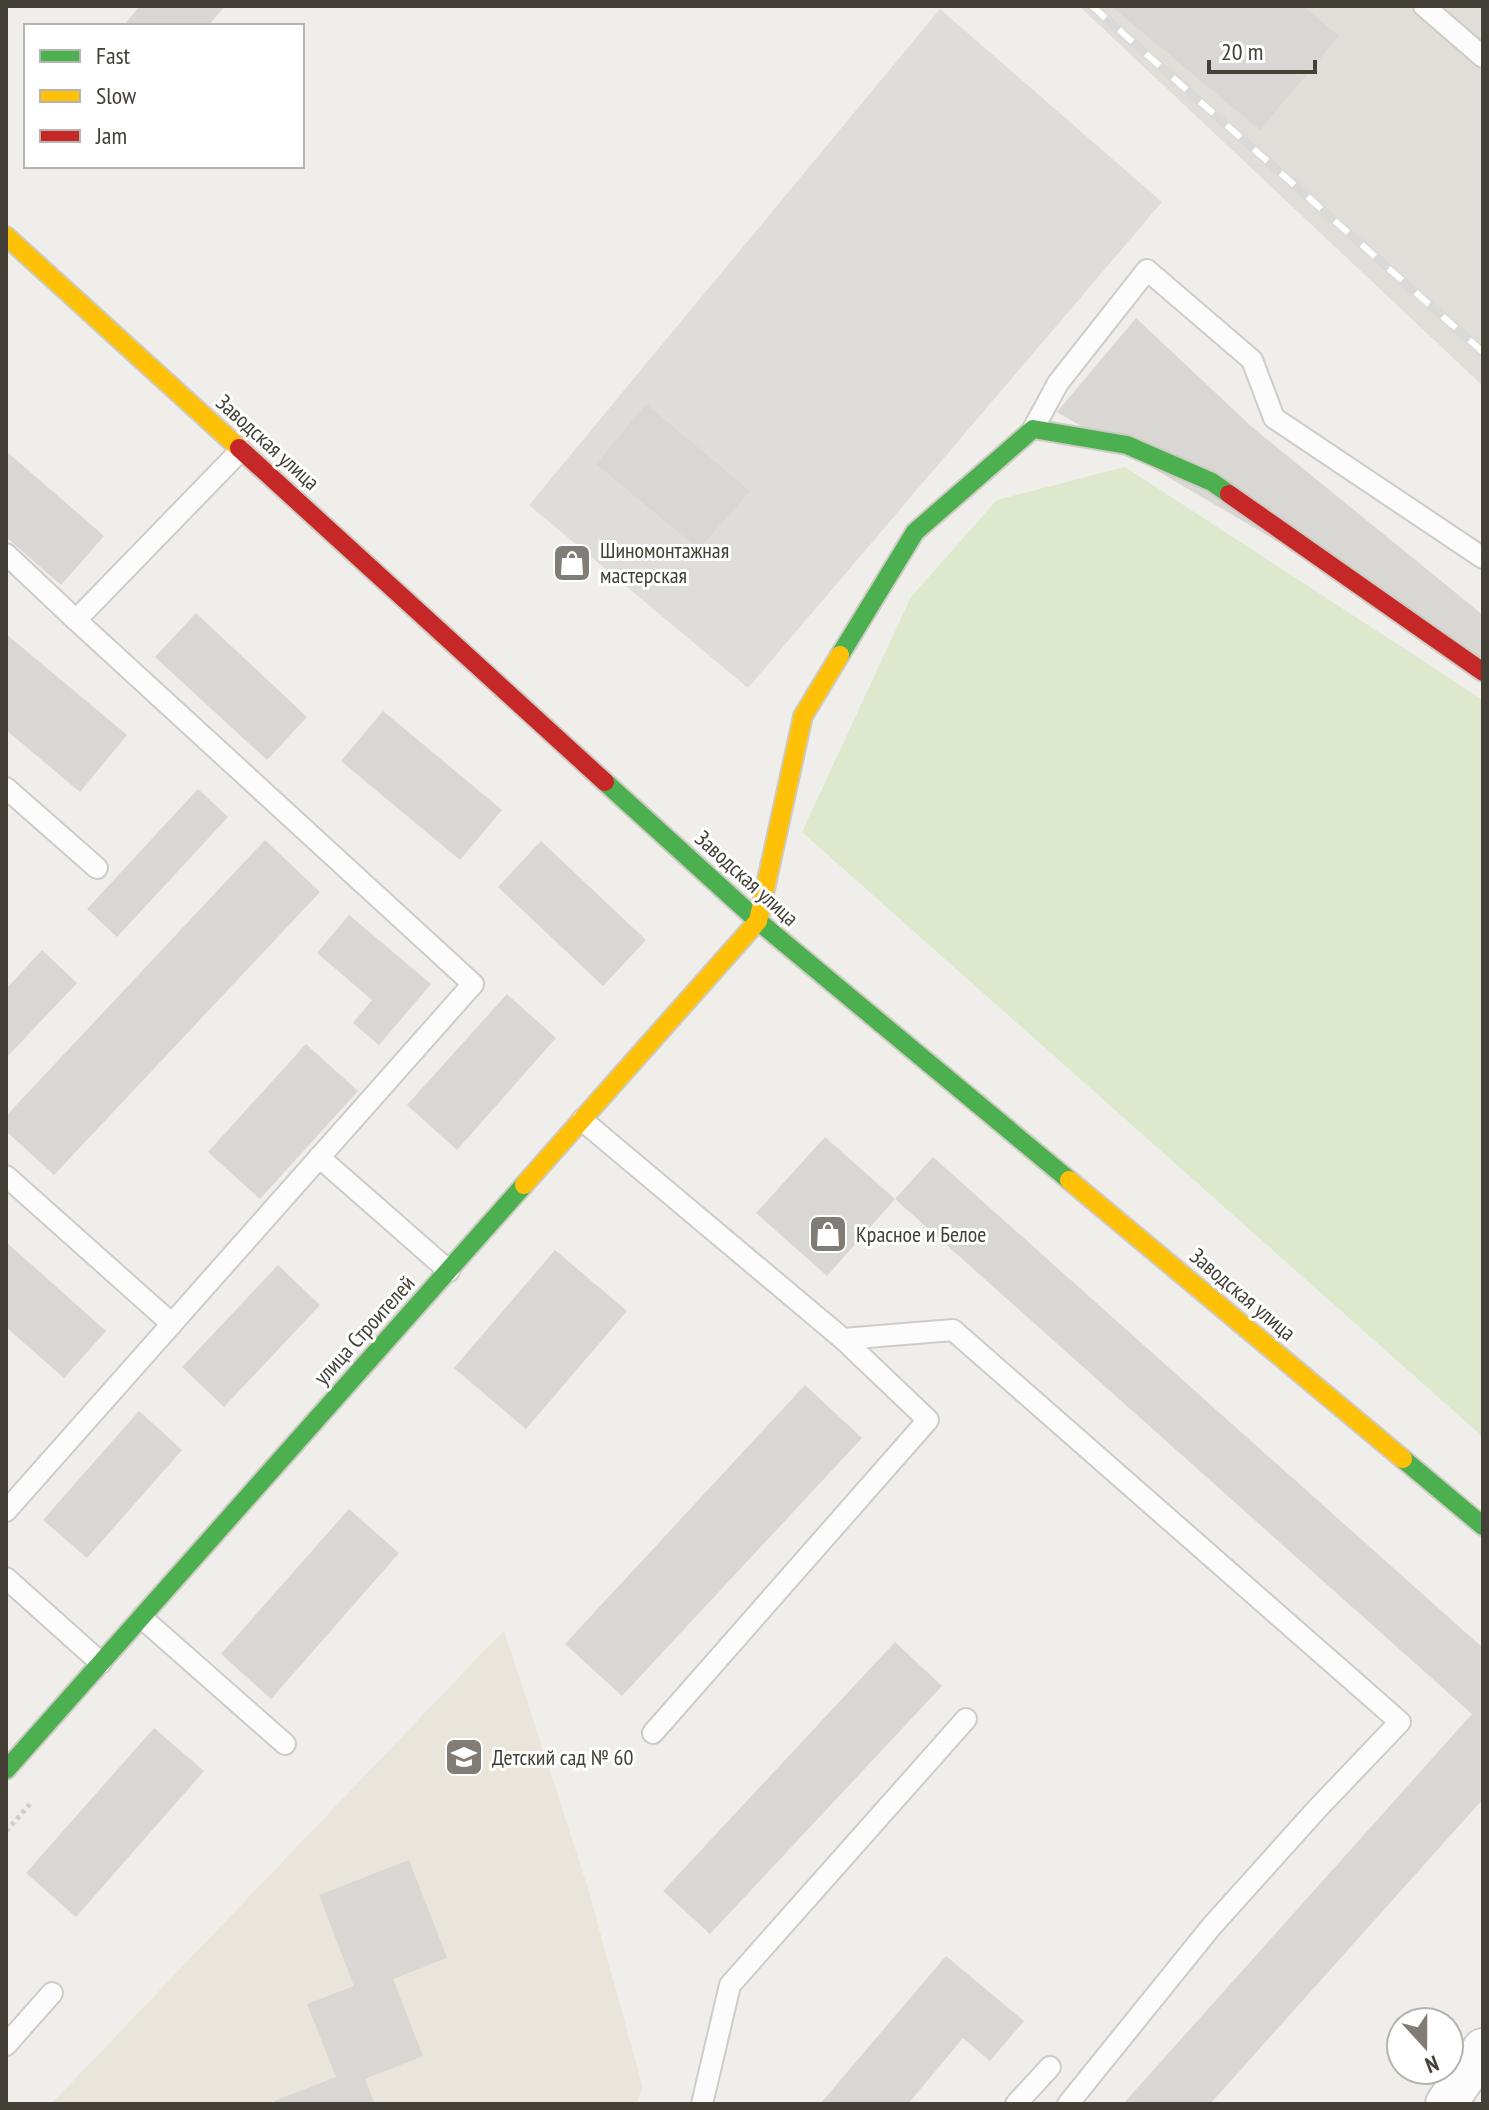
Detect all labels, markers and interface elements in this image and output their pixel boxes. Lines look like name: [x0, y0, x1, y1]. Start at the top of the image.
legend: [24, 24, 304, 168]
scale bar: [1209, 24, 1315, 74]
text: 20 m: [1221, 36, 1263, 67]
text: Fast: [96, 40, 131, 71]
text: Slow: [96, 80, 137, 111]
text: Jam: [95, 120, 127, 151]
street label: Заводская улица: [210, 388, 326, 496]
place label: Шиномонтажная мастерская: [600, 536, 729, 589]
shop icon: Шиномонтажная мастерская: [551, 542, 593, 584]
street label: Заводская улица: [689, 824, 805, 932]
shop icon: Красное и Белое: [807, 1213, 849, 1255]
place label: Красное и Белое: [856, 1220, 986, 1248]
street label: Заводская улица: [1184, 1242, 1302, 1346]
street label: улица Строителей: [308, 1269, 420, 1391]
school or university icon: Детский сад № 60: [443, 1736, 485, 1778]
place label: Детский сад № 60: [492, 1743, 633, 1771]
north arrow: [1385, 2006, 1465, 2086]
text: N: [1422, 2049, 1443, 2080]

